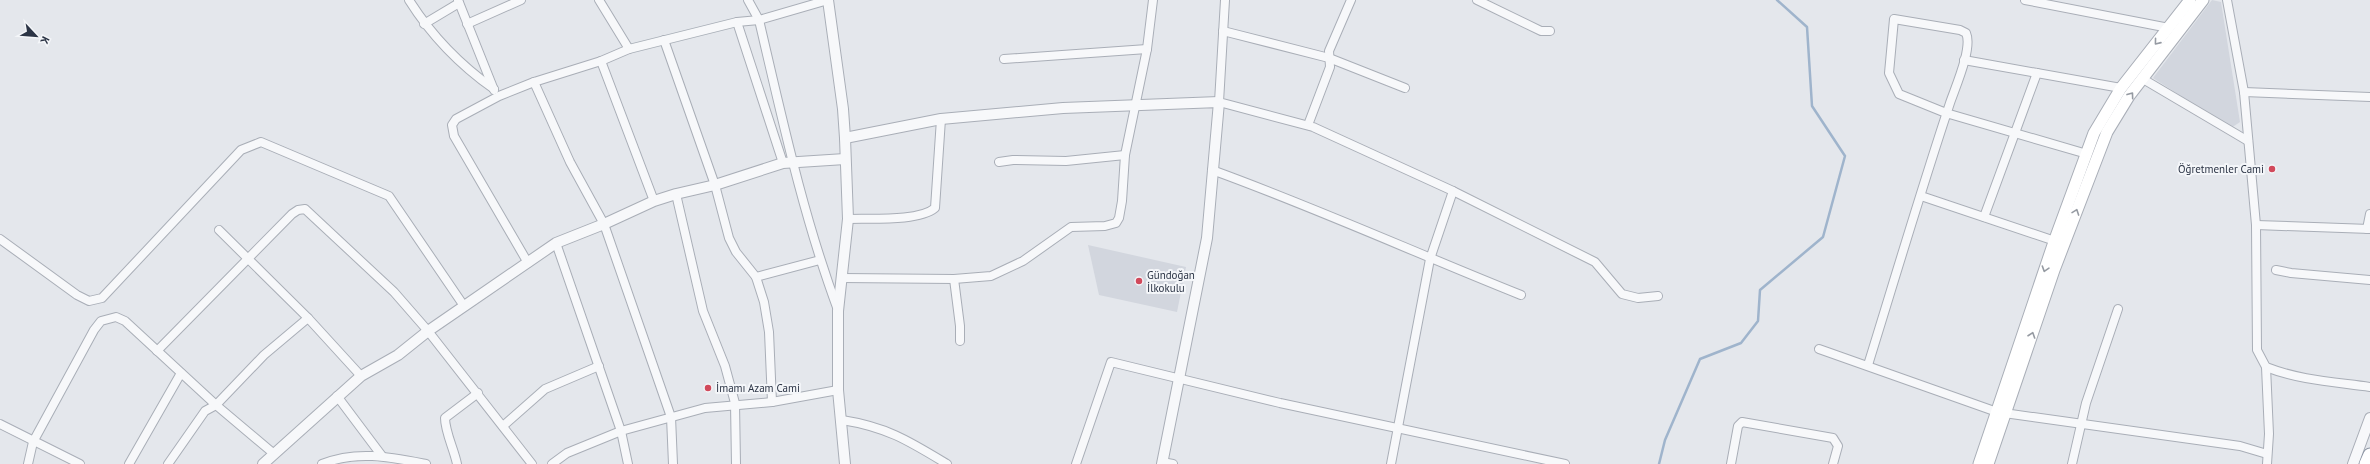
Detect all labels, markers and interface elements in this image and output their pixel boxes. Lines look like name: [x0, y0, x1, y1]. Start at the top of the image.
north arrow: [16, 16, 56, 56]
text: K: [37, 34, 53, 47]
one-way arrow: [2155, 37, 2162, 44]
one-way arrow: [2126, 92, 2133, 99]
place label: Öğretmenler Cami: [2178, 162, 2264, 176]
marker: Öğretmenler Cami: [2267, 164, 2277, 174]
one-way arrow: [2071, 209, 2079, 216]
one-way arrow: [2041, 266, 2050, 273]
place label: Gündoğan İlkokulu: [1147, 268, 1195, 295]
marker: Gündoğan İlkokulu: [1134, 276, 1144, 286]
one-way arrow: [2028, 331, 2036, 338]
place label: İmamı Azam Cami: [716, 381, 800, 395]
marker: İmamı Azam Cami: [703, 383, 713, 393]

